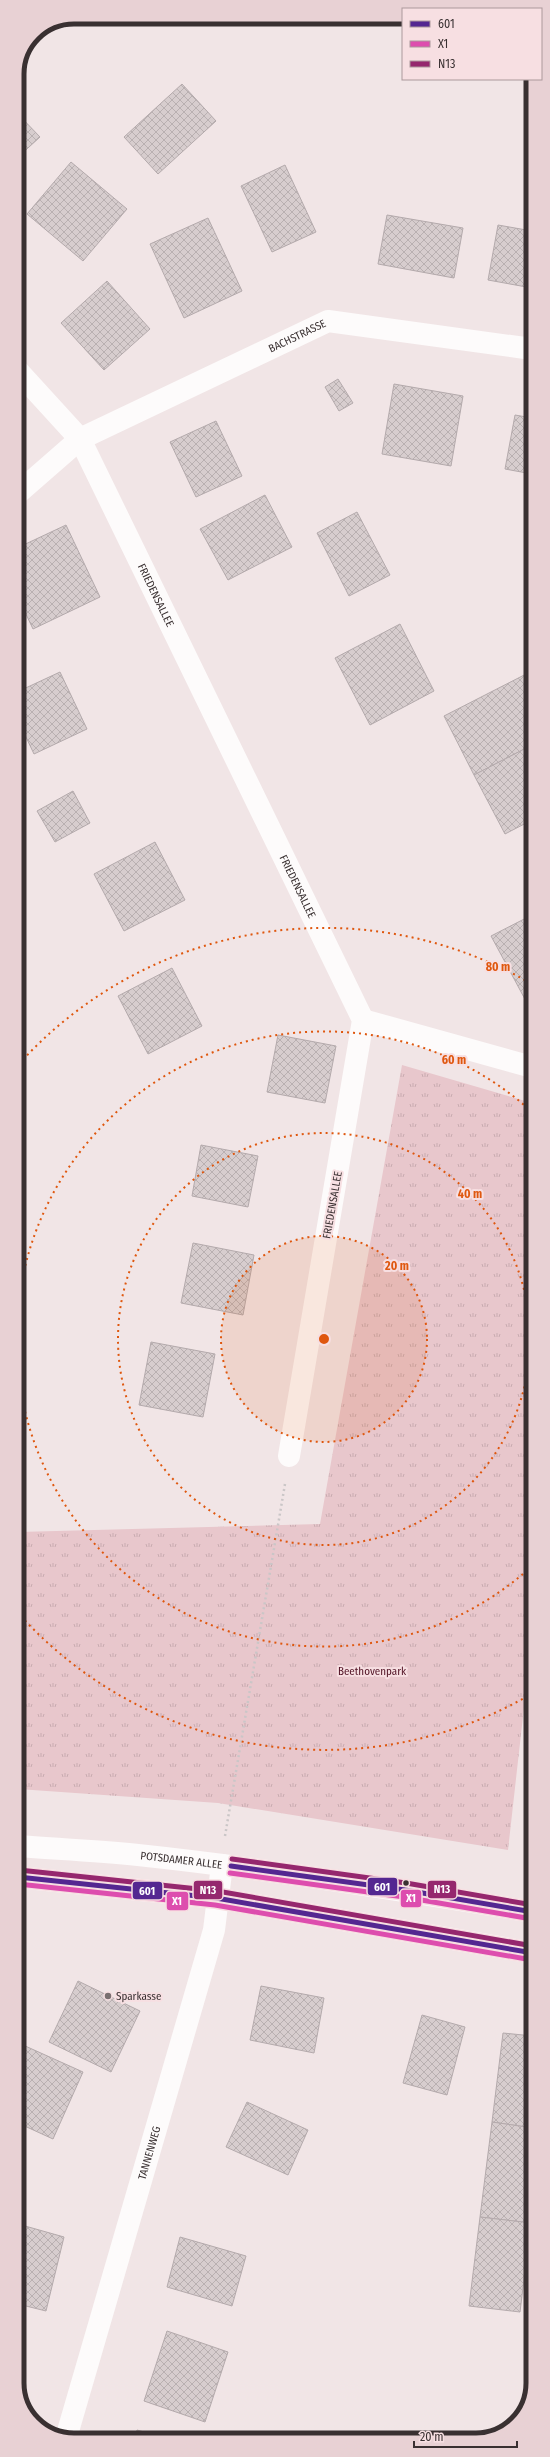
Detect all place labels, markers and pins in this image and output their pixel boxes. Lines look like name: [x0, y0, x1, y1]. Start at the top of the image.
centre of rings: [317, 1332, 331, 1346]
unlabelled marker: [401, 1878, 411, 1888]
place label: Sparkasse: [116, 1990, 161, 2003]
marker: Sparkasse: [103, 1991, 113, 2001]

